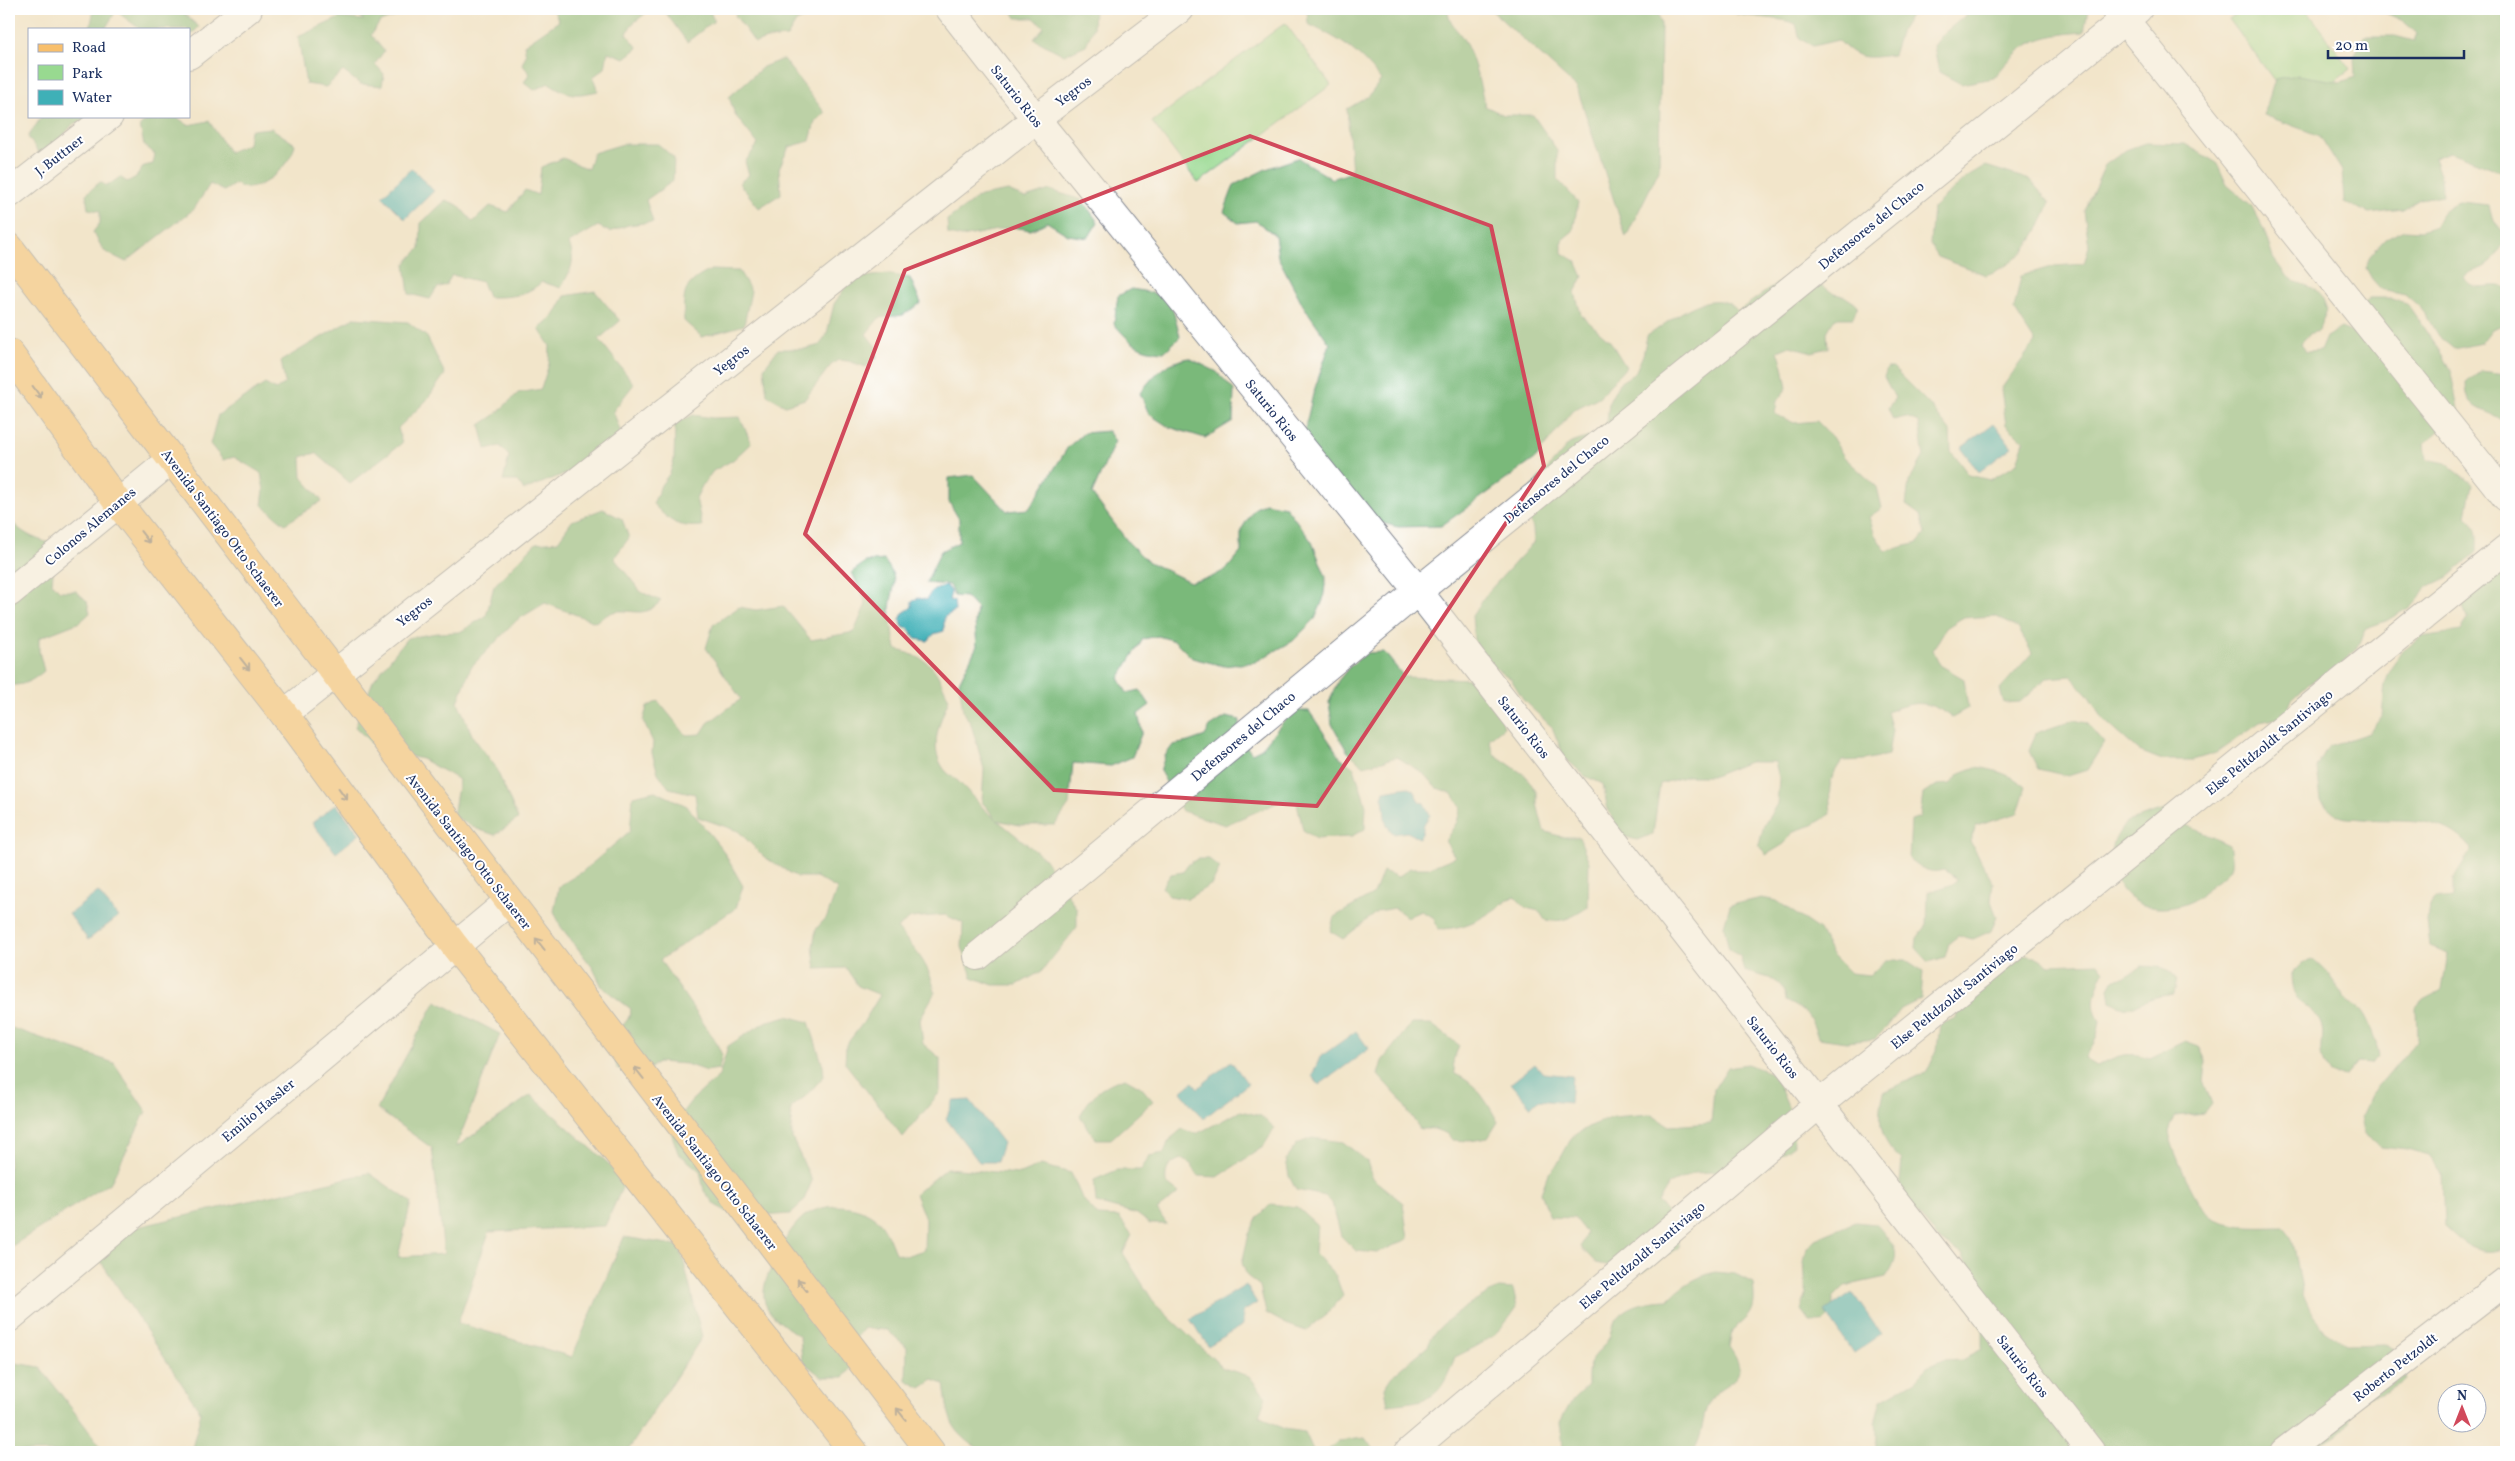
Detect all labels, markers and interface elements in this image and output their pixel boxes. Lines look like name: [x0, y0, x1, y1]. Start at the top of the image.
legend: [28, 28, 190, 118]
scale bar: [2328, 28, 2464, 60]
text: 20 m: [2335, 36, 2368, 57]
text: Road: [72, 38, 106, 59]
street label: Saturio Rios: [985, 62, 1046, 132]
text: Park: [72, 64, 103, 85]
street label: Yegros: [1052, 72, 1096, 112]
text: Water: [72, 88, 112, 109]
street label: J. Buttner: [31, 131, 89, 181]
street label: Defensores del Chaco: [1815, 178, 1929, 275]
street label: Yegros: [710, 341, 754, 381]
street label: Saturio Rios: [1240, 376, 1302, 446]
one-way arrow: [32, 385, 43, 398]
street label: Defensores del Chaco: [1500, 432, 1614, 529]
street label: Avenida Santiago Otto Schaerer: [156, 446, 288, 612]
street label: Colonos Alemanes: [41, 483, 141, 571]
one-way arrow: [139, 530, 150, 543]
street label: Yegros: [393, 592, 437, 632]
one-way arrow: [240, 657, 251, 670]
street label: Else Peltdzoldt Santiviago: [2202, 686, 2338, 801]
street label: Defensores del Chaco: [1188, 688, 1300, 787]
street label: Saturio Rios: [1492, 693, 1553, 763]
street label: Avenida Santiago Otto Schaerer: [401, 770, 535, 934]
one-way arrow: [338, 787, 348, 801]
one-way arrow: [535, 938, 546, 951]
street label: Else Peltdzoldt Santiviago: [1887, 940, 2023, 1055]
street label: Saturio Rios: [1741, 1013, 1802, 1083]
one-way arrow: [634, 1066, 644, 1080]
street label: Emilio Hassler: [218, 1075, 300, 1147]
street label: Avenida Santiago Otto Schaerer: [647, 1091, 781, 1255]
street label: Else Peltdzoldt Santiviago: [1576, 1198, 1710, 1314]
one-way arrow: [797, 1278, 807, 1292]
street label: Roberto Petzoldt: [2350, 1329, 2442, 1407]
street label: Saturio Rios: [1991, 1332, 2052, 1402]
north arrow: [2438, 1384, 2488, 1434]
text: N: [2457, 1387, 2467, 1406]
one-way arrow: [896, 1407, 906, 1421]

